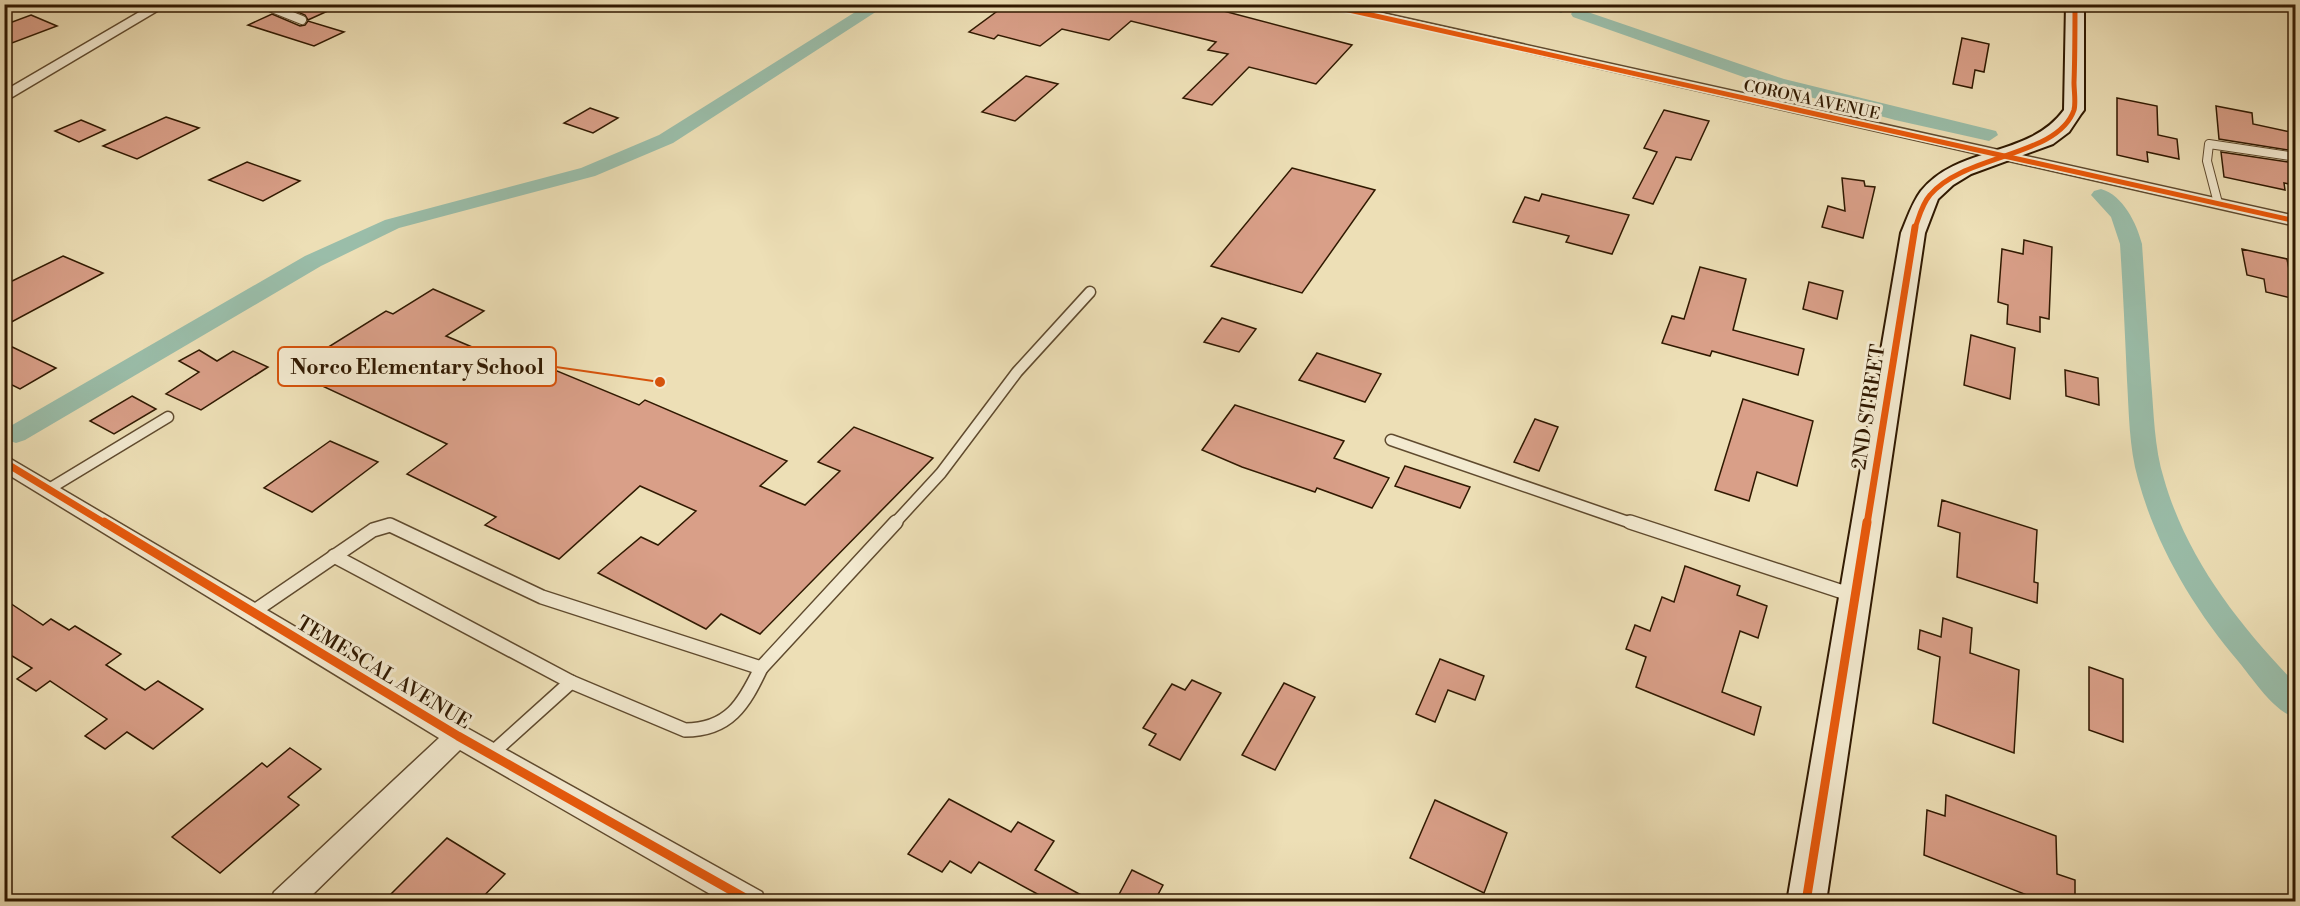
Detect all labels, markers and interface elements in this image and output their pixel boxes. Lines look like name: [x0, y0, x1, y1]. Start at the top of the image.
street label: CORONA AVENUE: [1742, 76, 1882, 124]
street label: 2ND STREET: [1847, 343, 1892, 472]
callout: Norco Elementary School: [278, 347, 556, 386]
text: Norco Elementary School: [290, 355, 544, 381]
street label: TEMESCAL AVENUE: [291, 611, 475, 735]

